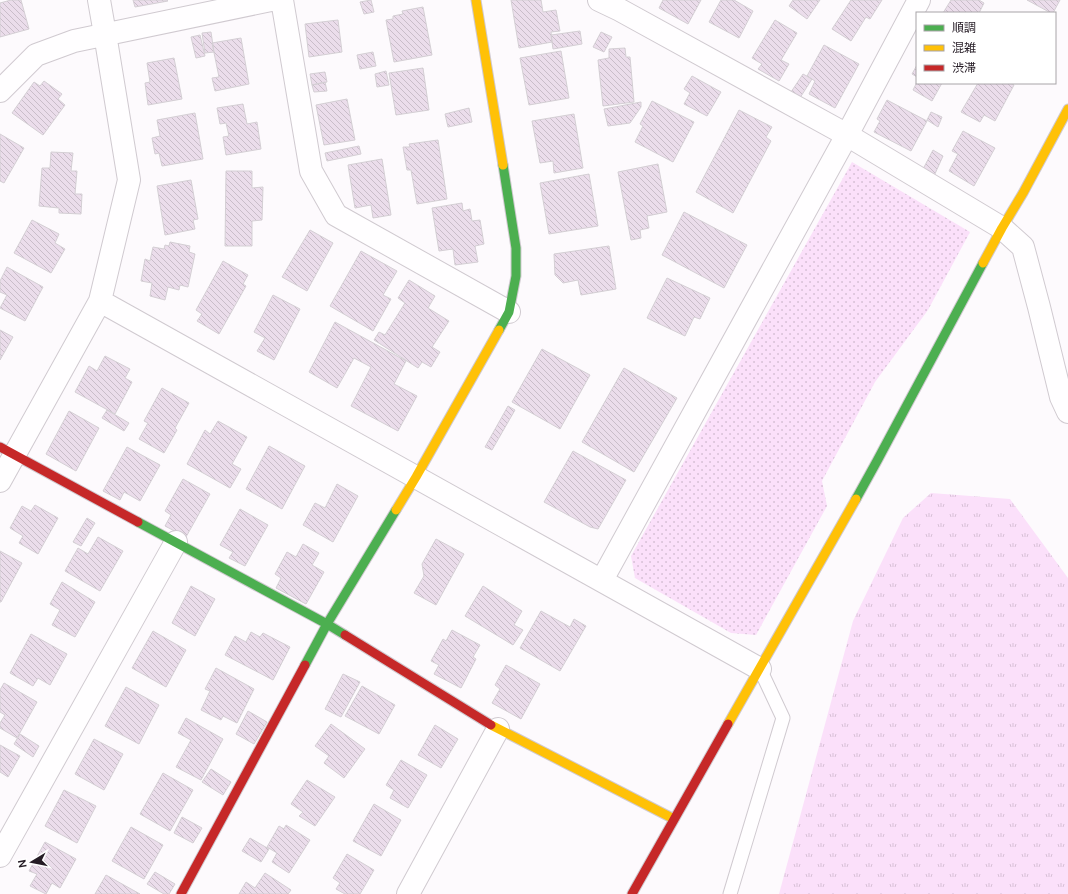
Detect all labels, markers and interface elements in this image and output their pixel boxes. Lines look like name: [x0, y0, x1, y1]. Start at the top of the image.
legend: [916, 12, 1056, 84]
text: 順調: [952, 20, 976, 36]
text: 混雑: [952, 40, 976, 56]
text: 渋滞: [952, 60, 976, 76]
north arrow: [12, 842, 52, 882]
text: N: [15, 859, 30, 869]

